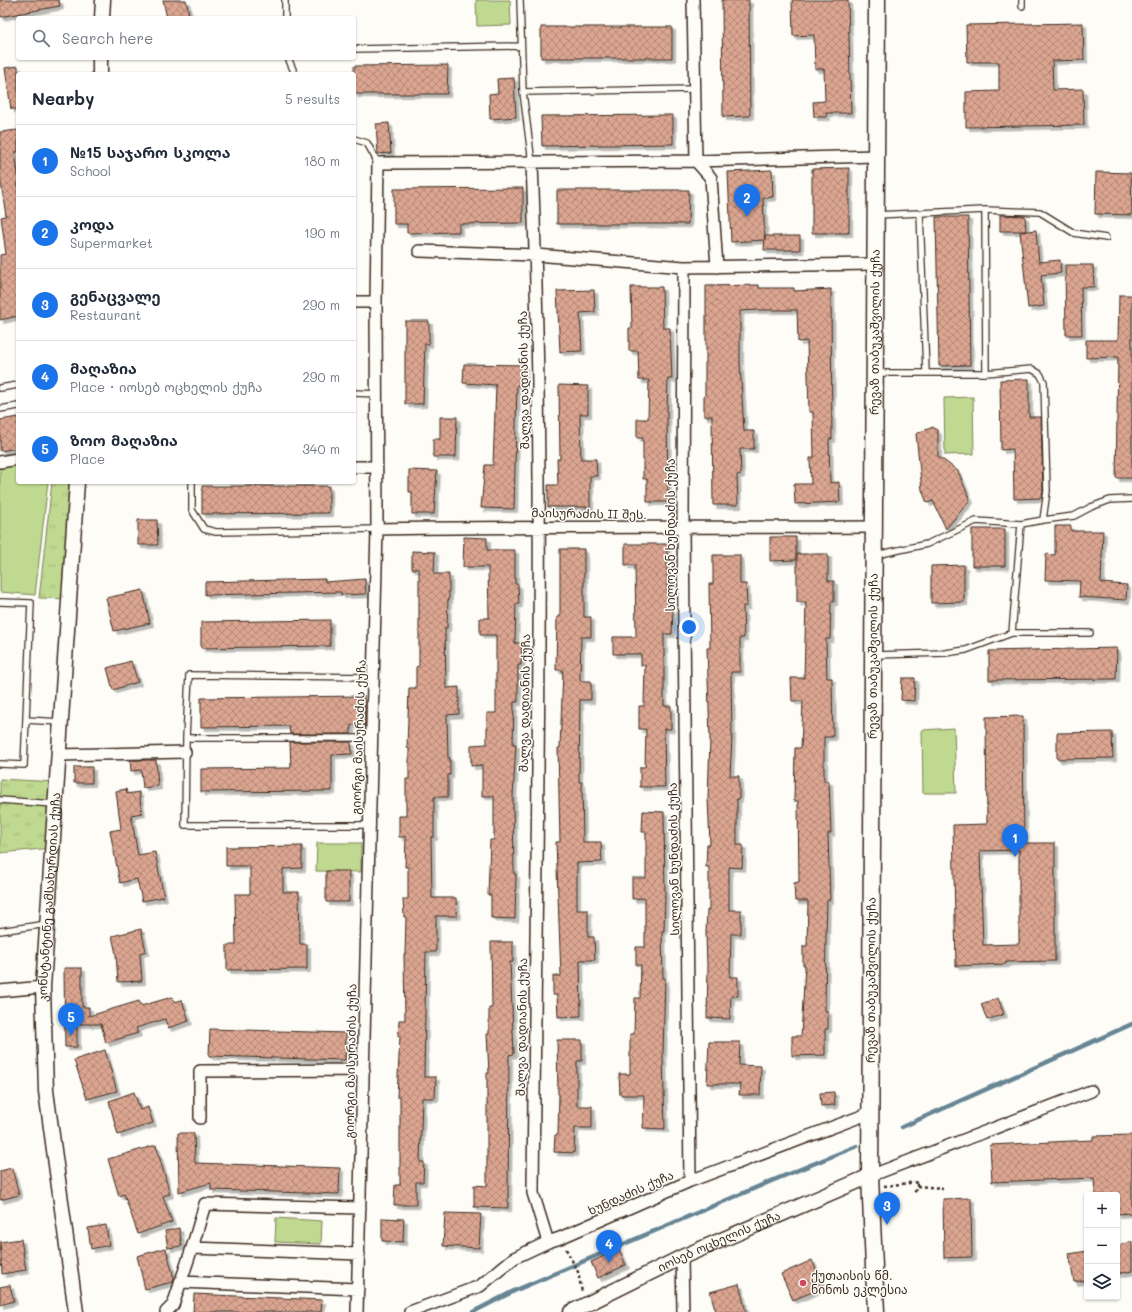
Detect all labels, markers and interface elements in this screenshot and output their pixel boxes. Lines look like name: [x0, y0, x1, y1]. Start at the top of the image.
search box: [16, 16, 356, 60]
icon: search: [30, 27, 52, 49]
text: Search here: [62, 28, 153, 48]
text: Nearby: [32, 87, 94, 109]
text: 5 results: [285, 90, 340, 107]
text: №15 საჯარო სკოლა: [70, 142, 231, 162]
text: 1: [42, 152, 48, 169]
text: 180 m: [304, 152, 340, 169]
text: School: [70, 162, 111, 179]
pin: 2: [734, 184, 760, 217]
text: კოდა: [70, 214, 114, 234]
text: 2: [41, 224, 49, 241]
text: 190 m: [304, 224, 340, 241]
text: Supermarket: [70, 234, 153, 251]
street label: რევაზ თაბუკაშვილის ქუჩა: [866, 249, 883, 415]
text: გენაცვალე: [70, 286, 161, 306]
text: 3: [41, 296, 49, 313]
text: 290 m: [303, 296, 340, 313]
text: Restaurant: [70, 306, 141, 323]
street label: შალვა დადიანის ქუჩა: [514, 311, 533, 449]
text: მაღაზია: [70, 358, 137, 378]
text: 4: [41, 368, 49, 385]
text: 290 m: [303, 368, 340, 385]
text: Place · იოსებ ოცხელის ქუჩა: [70, 378, 263, 395]
text: ზოო მაღაზია: [70, 430, 178, 450]
text: 5: [41, 440, 49, 457]
text: 340 m: [302, 440, 340, 457]
text: Place: [70, 450, 105, 467]
street label: სილოვან ხუნდაძის ქუჩა: [662, 458, 679, 612]
street label: მაისურაძის II შეს.: [531, 504, 647, 522]
street label: რევაზ თაბუკაშვილის ქუჩა: [864, 573, 881, 739]
your location: [679, 617, 699, 637]
street label: შალვა დადიანის ქუჩა: [515, 634, 534, 772]
street label: გიორგი მაისურაძის ქუჩა: [347, 659, 369, 815]
street label: სილოვან ხუნდაძის ქუჩა: [664, 782, 683, 936]
street label: კონსტანტინე გამსახურდიას ქუჩა: [34, 792, 63, 1002]
pin: 1: [1002, 824, 1028, 857]
street label: რევაზ თაბუკაშვილის ქუჩა: [862, 897, 879, 1063]
street label: შალვა დადიანის ქუჩა: [512, 958, 531, 1096]
street label: გიორგი მაისურაძის ქუჩა: [341, 983, 359, 1139]
pin: 5: [58, 1003, 84, 1036]
street label: ხუნდაძის ქუჩა: [585, 1166, 676, 1219]
pin: 3: [874, 1192, 900, 1225]
map controls: [1084, 1192, 1120, 1300]
button: +: [1084, 1192, 1120, 1228]
street label: იოსებ ოცხელის ქუჩა: [655, 1207, 782, 1275]
button: −: [1084, 1228, 1120, 1264]
pin: 4: [596, 1230, 622, 1263]
button: layers: [1084, 1264, 1120, 1300]
place label: ქუთაისის წმ. ნინოს ეკლესია: [811, 1267, 908, 1298]
marker: ქუთაისის წმ. ნინოს ეკლესია: [798, 1278, 808, 1288]

